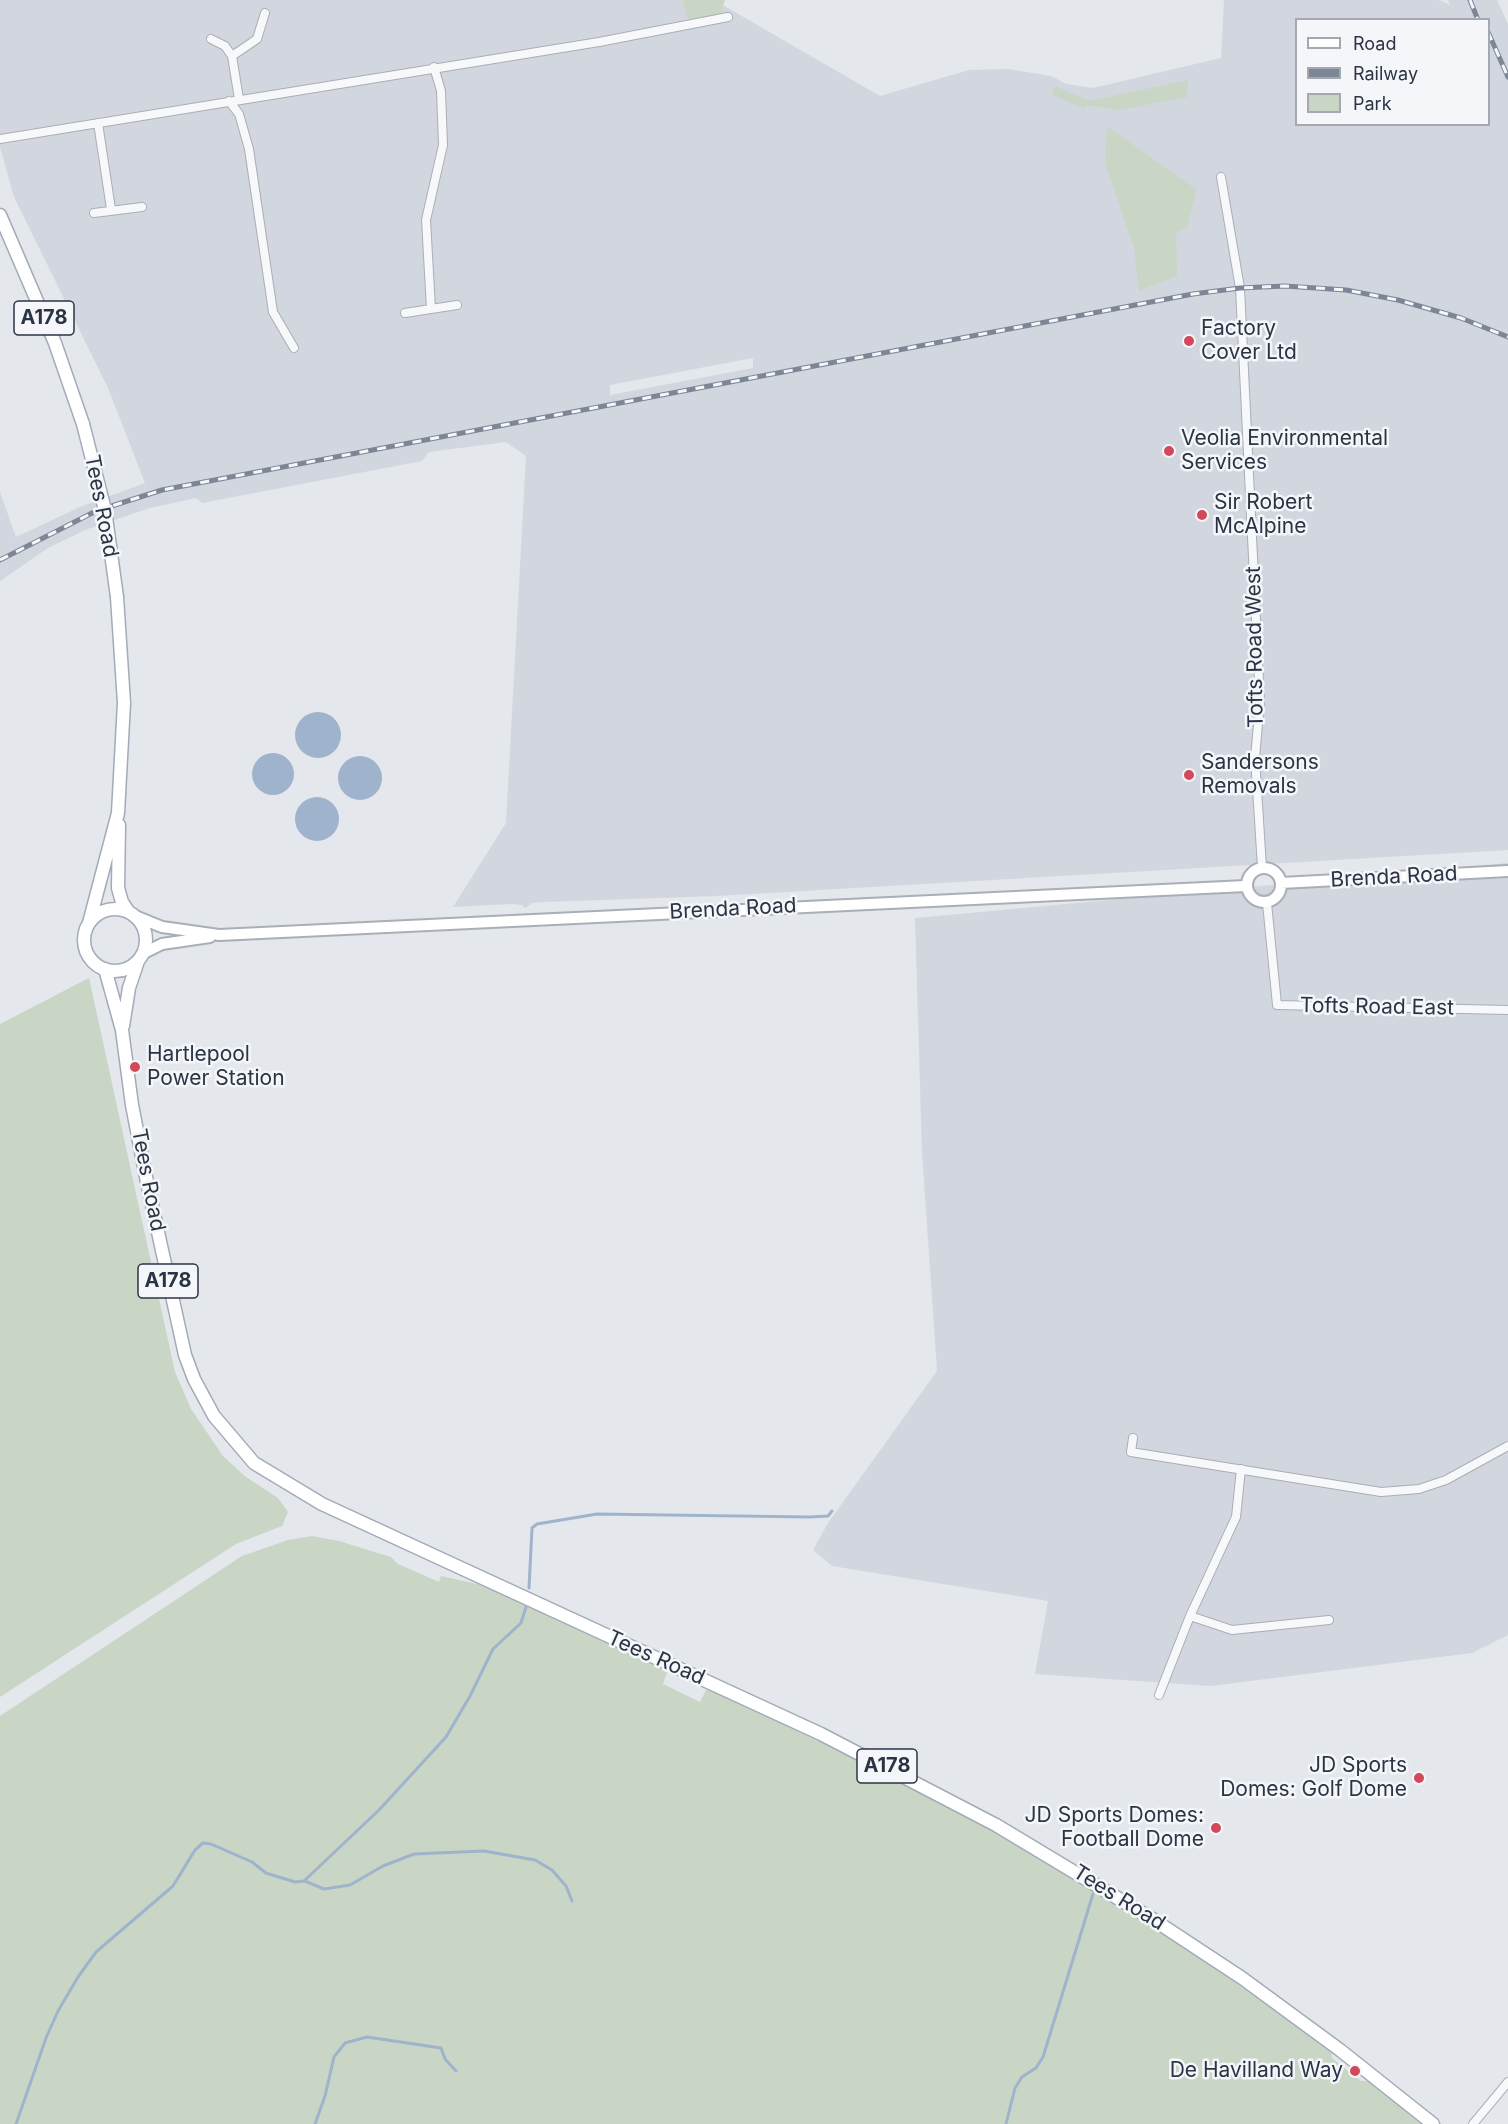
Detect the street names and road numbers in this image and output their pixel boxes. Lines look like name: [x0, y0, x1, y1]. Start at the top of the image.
road number: A178: [14, 301, 74, 335]
street label: Tees Road: [79, 453, 123, 559]
street label: Tofts Road West: [1241, 566, 1269, 728]
street label: Brenda Road: [1330, 861, 1458, 893]
street label: Brenda Road: [669, 893, 797, 925]
street label: Tofts Road East: [1300, 993, 1454, 1021]
street label: Tees Road: [126, 1127, 170, 1233]
road number: A178: [138, 1264, 198, 1298]
street label: Tees Road: [603, 1625, 709, 1691]
road number: A178: [857, 1749, 917, 1783]
street label: Tees Road: [1068, 1860, 1170, 1936]

